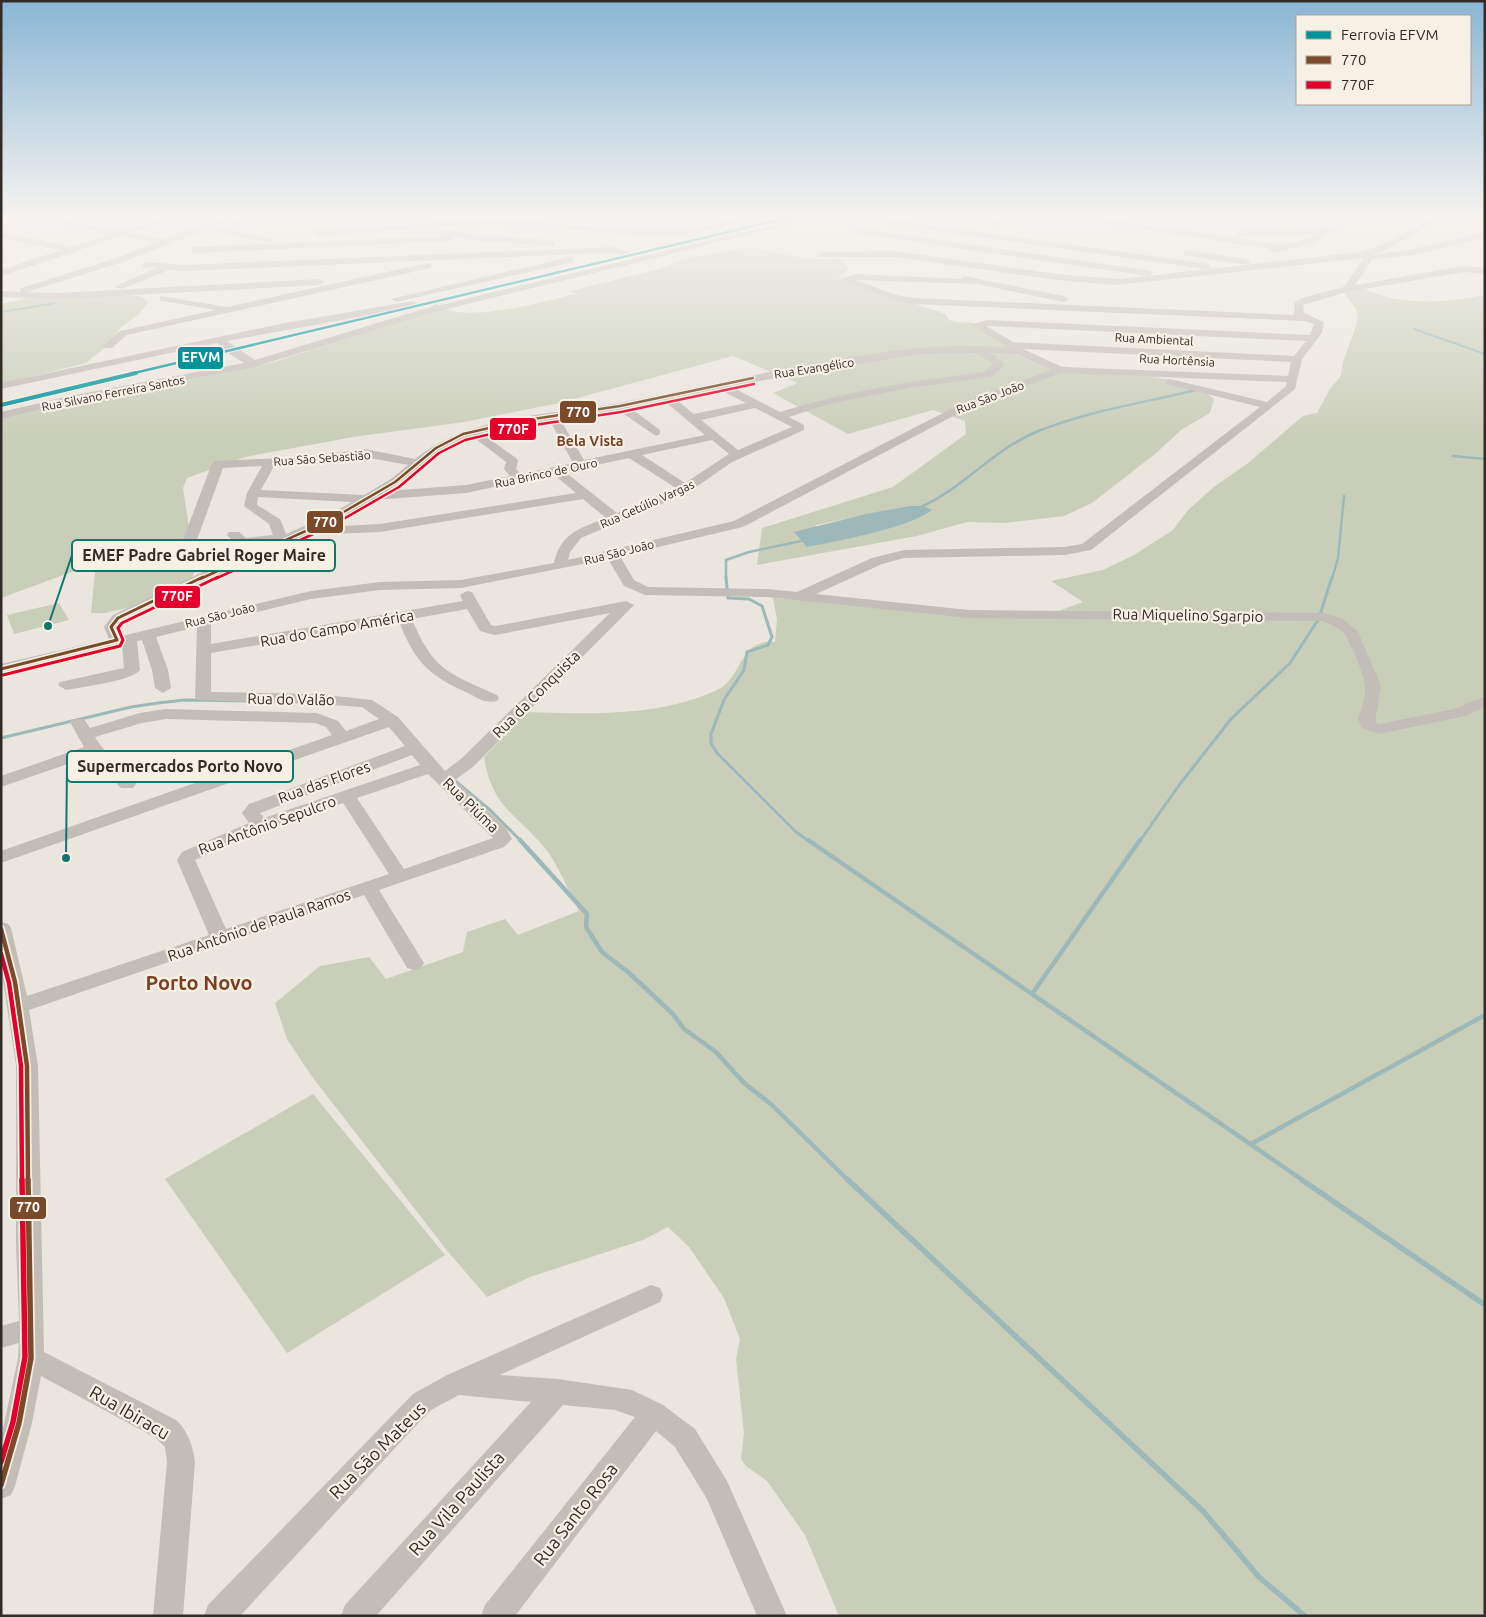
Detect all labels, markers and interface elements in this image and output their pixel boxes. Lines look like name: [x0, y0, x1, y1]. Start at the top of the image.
legend: [1296, 15, 1471, 105]
text: Ferrovia EFVM: [1341, 26, 1439, 43]
text: 770: [1341, 51, 1366, 68]
text: 770F: [1341, 76, 1374, 93]
street label: Rua Ambiental: [1114, 330, 1194, 348]
line badge: EFVM: [177, 346, 224, 370]
text: EFVM: [182, 349, 220, 365]
street label: Rua Hortênsia: [1139, 352, 1215, 368]
street label: Rua Evangélico: [773, 355, 855, 381]
street label: Rua Silvano Ferreira Santos: [40, 373, 186, 413]
street label: Rua São João: [954, 378, 1026, 416]
line badge: 770: [559, 400, 597, 424]
text: 770: [566, 404, 590, 420]
line badge: 770F: [489, 417, 537, 441]
text: 770F: [497, 421, 529, 437]
district label: Bela Vista: [557, 433, 623, 449]
street label: Rua São Sebastião: [273, 448, 371, 468]
street label: Rua Brinco de Ouro: [493, 456, 599, 490]
street label: Rua Getúlio Vargas: [598, 477, 696, 531]
line badge: 770: [306, 510, 344, 534]
text: 770: [313, 514, 337, 530]
street label: Rua São João: [583, 537, 655, 567]
callout: EMEF Padre Gabriel Roger Maire: [72, 540, 335, 571]
text: EMEF Padre Gabriel Roger Maire: [82, 546, 326, 564]
line badge: 770F: [154, 585, 201, 609]
text: 770F: [161, 588, 193, 604]
street label: Rua São João: [184, 600, 256, 630]
street label: Rua Miquelino Sgarpio: [1112, 605, 1264, 625]
street label: Rua do Campo América: [259, 606, 415, 650]
street label: Rua da Conquista: [489, 647, 583, 741]
street label: Rua do Valão: [247, 690, 335, 708]
callout: Supermercados Porto Novo: [67, 751, 293, 782]
text: Supermercados Porto Novo: [77, 757, 283, 775]
street label: Rua das Flores: [276, 758, 372, 806]
street label: Rua Piúma: [440, 774, 502, 836]
street label: Rua Antônio Sepulcro: [196, 792, 338, 858]
street label: Rua Antônio de Paula Ramos: [165, 886, 353, 964]
district label: Porto Novo: [146, 971, 253, 994]
line badge: 770: [9, 1196, 47, 1220]
text: 770: [16, 1199, 40, 1215]
street label: Rua Ibiracu: [86, 1381, 174, 1443]
street label: Rua São Mateus: [325, 1397, 430, 1502]
street label: Rua Vila Paulista: [404, 1447, 508, 1559]
street label: Rua Santo Rosa: [529, 1459, 621, 1569]

